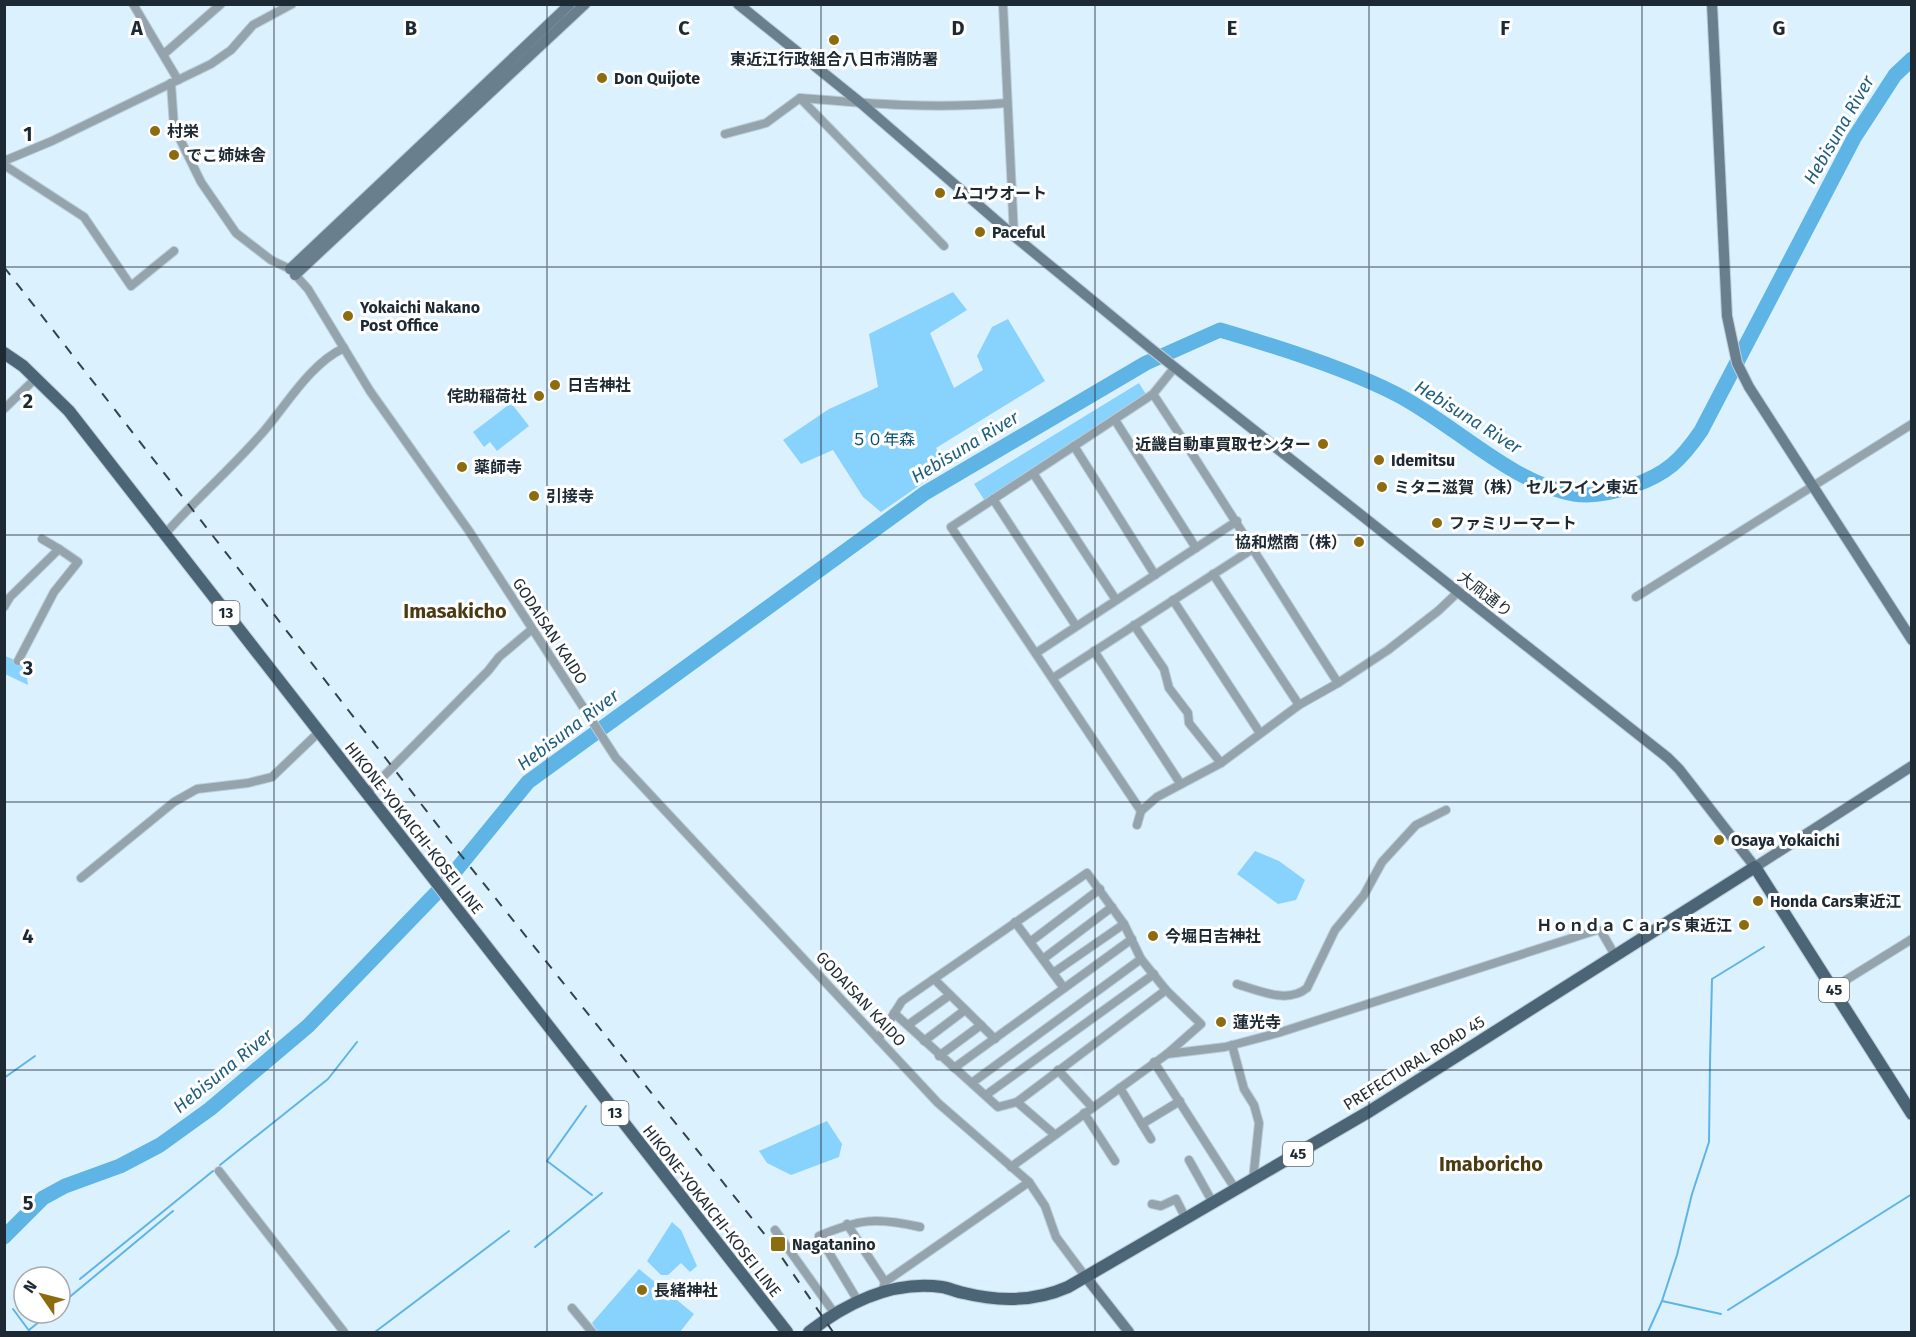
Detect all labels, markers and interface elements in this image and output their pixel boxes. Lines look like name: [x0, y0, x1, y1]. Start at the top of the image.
text: A: [130, 16, 144, 40]
text: B: [405, 16, 417, 40]
text: C: [678, 16, 690, 40]
text: D: [951, 16, 965, 40]
text: E: [1227, 16, 1237, 40]
text: F: [1500, 16, 1510, 40]
text: G: [1773, 16, 1785, 40]
marker: 東近江行政組合八日市消防署: [827, 33, 841, 47]
place label: 東近江行政組合八日市消防署: [730, 50, 938, 69]
place label: Don Quijote: [614, 69, 700, 88]
marker: Don Quijote: [595, 71, 609, 85]
water label: Hebisuna River: [1799, 71, 1879, 188]
text: 1: [23, 122, 33, 146]
place label: 村栄: [167, 122, 199, 141]
marker: 村栄: [148, 124, 162, 138]
place label: でこ姉妹舎: [186, 146, 266, 165]
marker: でこ姉妹舎: [167, 148, 181, 162]
place label: ムコウオート: [952, 184, 1047, 203]
marker: ムコウオート: [933, 186, 947, 200]
place label: Paceful: [992, 223, 1046, 242]
marker: Paceful: [973, 225, 987, 239]
place label: Yokaichi Nakano Post Office: [359, 298, 480, 335]
marker: Yokaichi Nakano Post Office: [341, 309, 355, 323]
water label: Hebisuna River: [1411, 375, 1526, 459]
place label: 日吉神社: [567, 376, 631, 395]
marker: 日吉神社: [548, 378, 562, 392]
place label: 侘助稲荷社: [447, 387, 527, 406]
text: 2: [23, 389, 33, 413]
marker: 侘助稲荷社: [532, 389, 546, 403]
water label: Hebisuna River: [907, 406, 1024, 488]
park label: ５０年森: [851, 430, 915, 449]
place label: 近畿自動車買取センター: [1135, 435, 1311, 454]
marker: 近畿自動車買取センター: [1316, 437, 1330, 451]
place label: Idemitsu: [1391, 451, 1455, 470]
marker: Idemitsu: [1372, 453, 1386, 467]
place label: 薬師寺: [474, 458, 522, 477]
marker: 薬師寺: [455, 460, 469, 474]
place label: ミタニ滋賀（株） セルフイン東近: [1394, 478, 1638, 497]
marker: ミタニ滋賀（株） セルフイン東近: [1375, 480, 1389, 494]
place label: 引接寺: [546, 487, 594, 506]
marker: 引接寺: [527, 489, 541, 503]
place label: ファミリーマート: [1449, 514, 1577, 533]
marker: ファミリーマート: [1430, 516, 1444, 530]
place label: 協和燃商（株）: [1235, 533, 1347, 552]
marker: 協和燃商（株）: [1352, 535, 1366, 549]
street label: 大凧通り: [1454, 567, 1516, 621]
street label: GODAISAN KAIDO: [509, 574, 591, 688]
district label: Imasakicho: [403, 599, 507, 623]
road number: 13: [212, 601, 240, 625]
text: 3: [22, 656, 33, 680]
water label: Hebisuna River: [513, 684, 624, 775]
street label: HIKONE-YOKAICHI-KOSEI LINE: [341, 738, 487, 918]
place label: Osaya Yokaichi: [1731, 831, 1840, 850]
marker: Osaya Yokaichi: [1712, 833, 1726, 847]
place label: Honda Cars東近江: [1770, 892, 1901, 911]
marker: Honda Cars東近江: [1751, 894, 1765, 908]
place label: Ｈｏｎｄａ Ｃａｒｓ東近江: [1536, 916, 1732, 935]
marker: Ｈｏｎｄａ Ｃａｒｓ東近江: [1737, 918, 1751, 932]
text: 4: [22, 924, 34, 948]
place label: 今堀日吉神社: [1165, 927, 1261, 946]
marker: 今堀日吉神社: [1146, 929, 1160, 943]
street label: GODAISAN KAIDO: [812, 948, 910, 1050]
road number: 45: [1819, 978, 1849, 1002]
street label: PREFECTURAL ROAD 45: [1340, 1012, 1488, 1114]
place label: 蓮光寺: [1233, 1013, 1281, 1032]
marker: 蓮光寺: [1214, 1015, 1228, 1029]
water label: Hebisuna River: [169, 1023, 278, 1118]
road number: 13: [602, 1101, 628, 1125]
street label: HIKONE-YOKAICHI-KOSEI LINE: [639, 1121, 785, 1301]
road number: 45: [1283, 1142, 1313, 1166]
district label: Imaboricho: [1439, 1152, 1543, 1176]
text: 5: [23, 1191, 34, 1215]
marker: Nagatanino: [769, 1235, 787, 1253]
place label: Nagatanino: [792, 1235, 876, 1254]
north arrow: [12, 1265, 72, 1325]
text: N: [19, 1277, 41, 1296]
place label: 長緒神社: [654, 1281, 718, 1300]
marker: 長緒神社: [635, 1283, 649, 1297]

